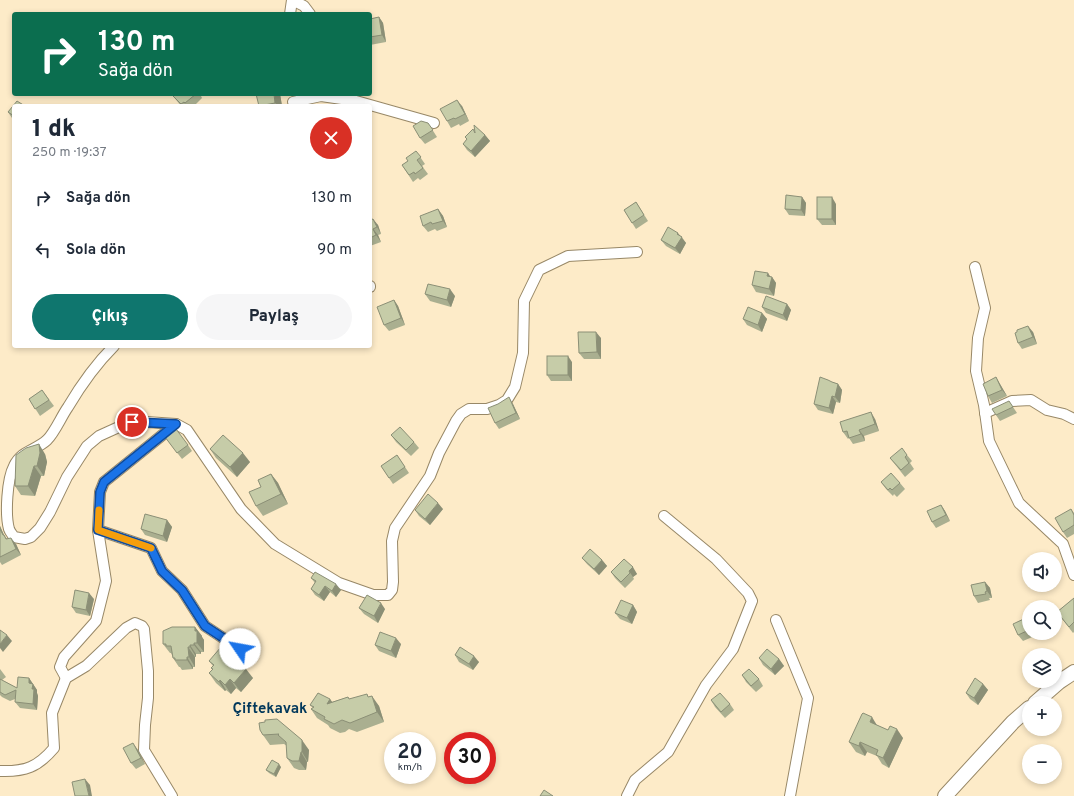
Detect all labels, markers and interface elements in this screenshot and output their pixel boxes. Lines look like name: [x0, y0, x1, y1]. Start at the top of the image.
text: 130 m: [98, 25, 176, 61]
icon: right: [32, 28, 84, 80]
text: Sağa dön: [98, 60, 173, 83]
text: 1 dk: [32, 115, 76, 145]
button: close: [310, 117, 352, 159]
text: 250 m · 19:37: [32, 145, 107, 161]
icon: right: [32, 187, 54, 209]
text: Sağa dön: [66, 189, 131, 208]
text: 130 m: [312, 189, 352, 208]
icon: left: [32, 239, 54, 261]
text: Sola dön: [66, 241, 126, 260]
text: 90 m: [317, 241, 352, 260]
button: Çıkış: [32, 294, 188, 340]
button: Paylaş: [196, 294, 352, 340]
pin: [115, 405, 149, 439]
icon: arrive: [121, 411, 143, 433]
map controls: [1022, 552, 1062, 784]
button: sound: [1022, 552, 1062, 592]
button: search: [1022, 600, 1062, 640]
position arrow: [219, 628, 261, 670]
button: layers: [1022, 648, 1062, 688]
button: +: [1022, 696, 1062, 736]
district label: Çiftekavak: [233, 700, 307, 719]
speed limit sign: 30: [444, 732, 496, 784]
text: 20: [397, 740, 423, 766]
button: −: [1022, 744, 1062, 784]
text: km/h: [398, 761, 422, 774]

